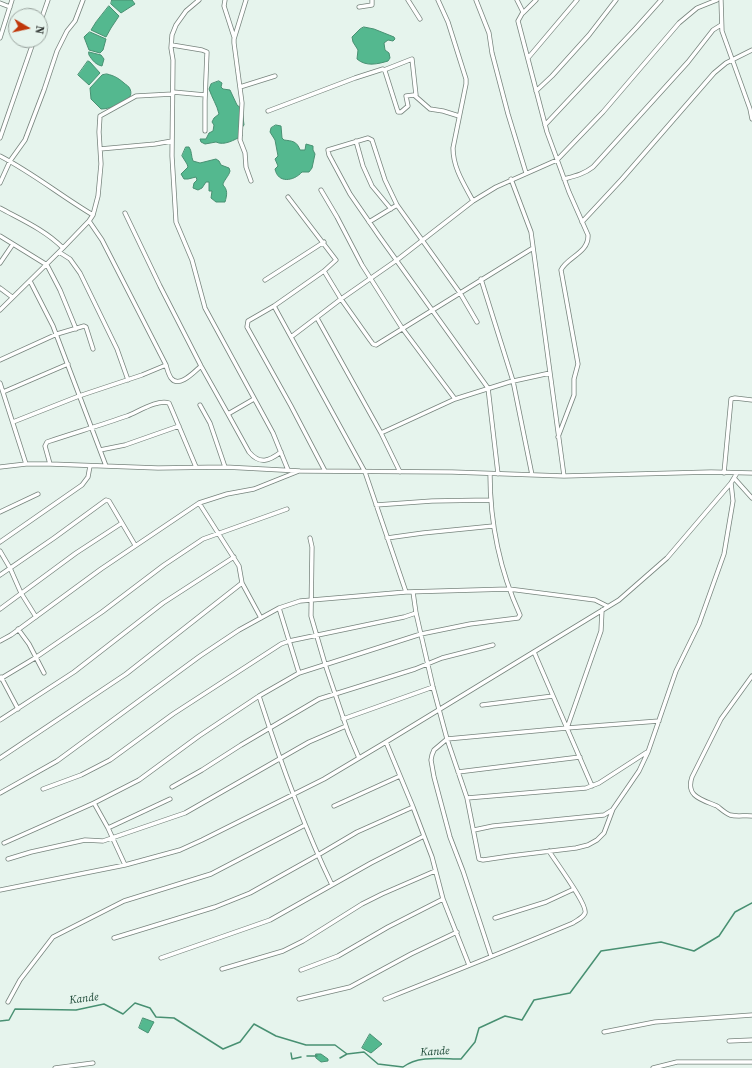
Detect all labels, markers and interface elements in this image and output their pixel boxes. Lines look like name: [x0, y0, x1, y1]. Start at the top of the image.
north arrow: [8, 8, 48, 48]
text: N: [31, 25, 47, 35]
water label: Kande: [69, 991, 99, 1007]
water label: Kande: [420, 1045, 450, 1059]

